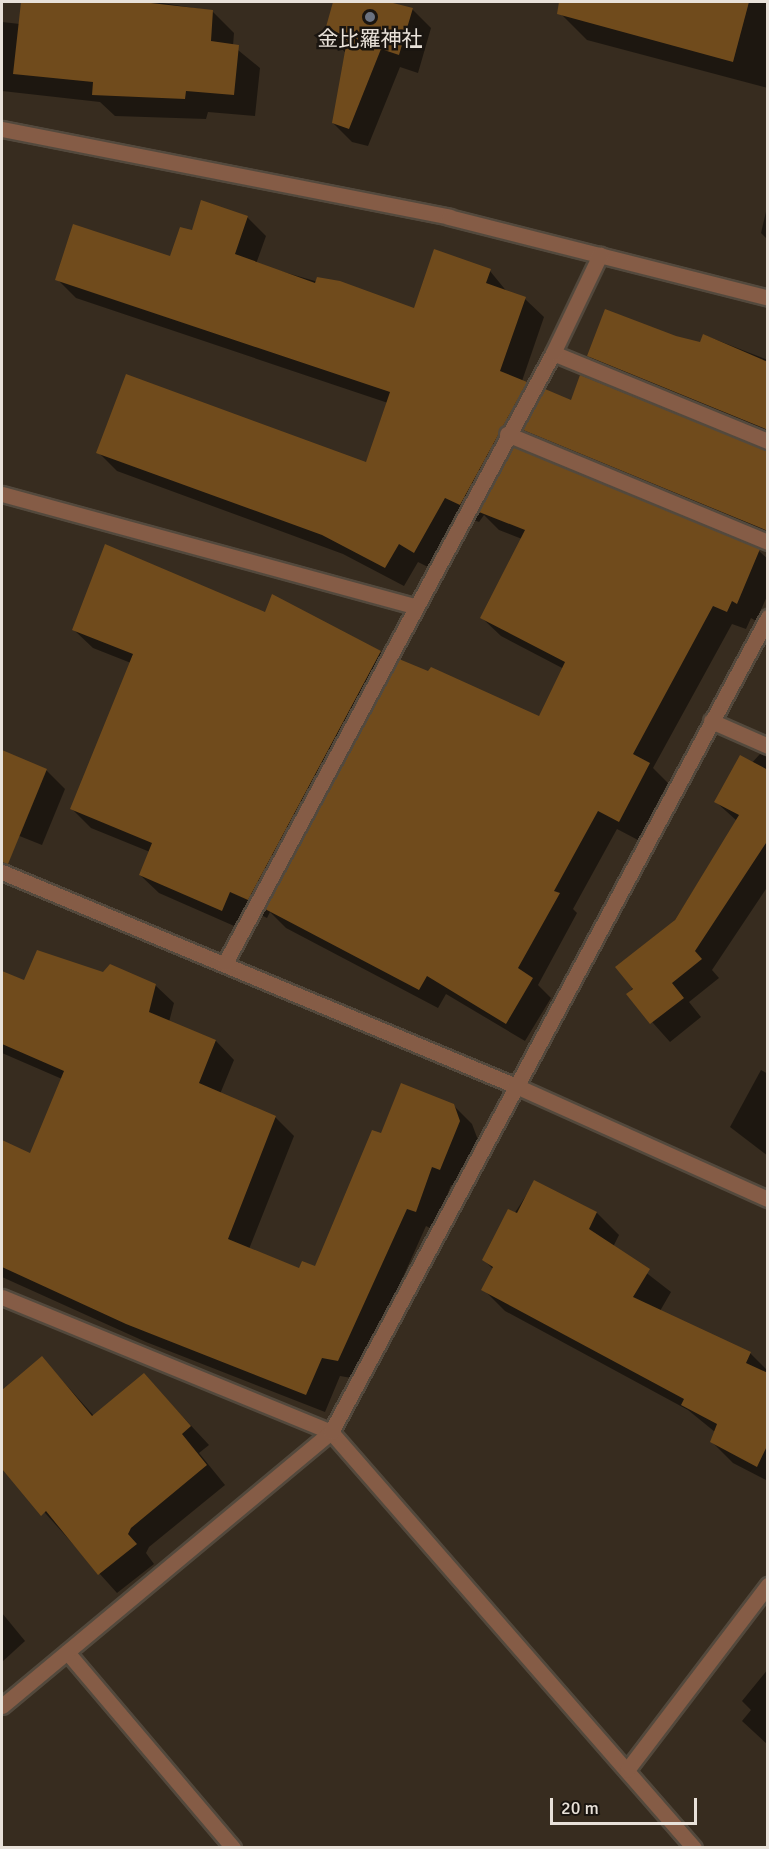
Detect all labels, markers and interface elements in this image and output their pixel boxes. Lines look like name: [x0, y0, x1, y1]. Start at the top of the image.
marker: 金比羅神社: [363, 10, 377, 24]
place label: 金比羅神社: [318, 26, 422, 52]
scale bar: [553, 1786, 700, 1824]
text: 20 m: [561, 1797, 599, 1819]

